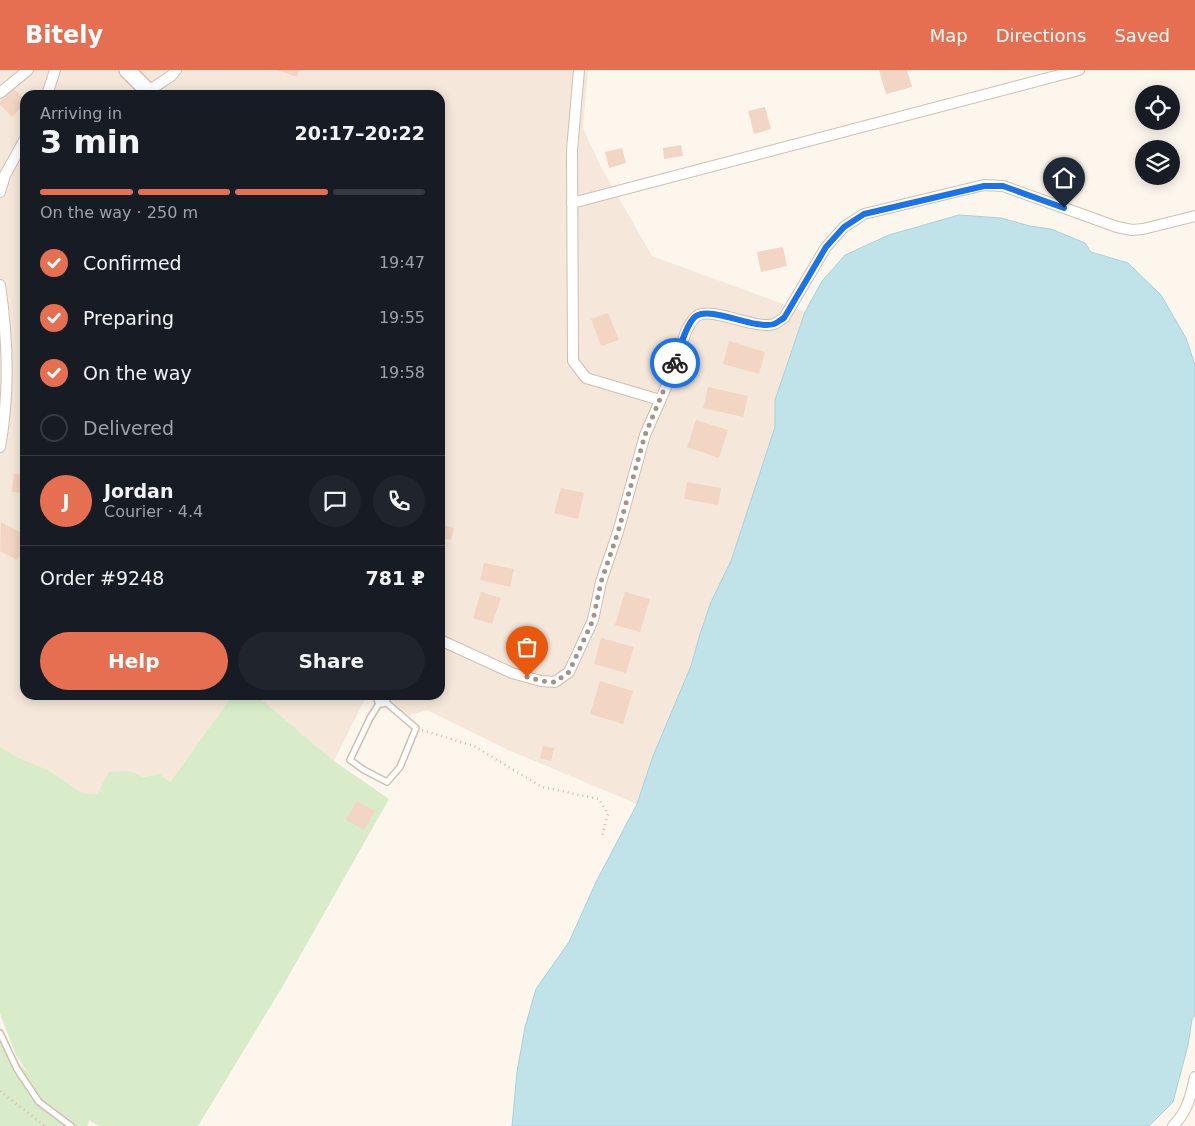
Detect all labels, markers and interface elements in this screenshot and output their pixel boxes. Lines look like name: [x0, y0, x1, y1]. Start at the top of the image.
text: Bitely: [25, 21, 103, 49]
text: Map: [930, 25, 968, 46]
text: Directions: [996, 25, 1086, 46]
text: Saved: [1114, 25, 1170, 46]
map controls: [1135, 85, 1180, 185]
button: locate: [1135, 85, 1180, 130]
text: Arriving in: [40, 104, 122, 123]
text: 20:17–20:22: [295, 122, 425, 144]
text: 3 min: [40, 123, 141, 161]
button: layers: [1135, 140, 1180, 185]
pin: [1043, 157, 1085, 208]
icon: home: [1050, 164, 1078, 192]
text: On the way · 250 m: [40, 203, 198, 222]
icon: check: [40, 249, 68, 277]
text: Confirmed: [83, 252, 182, 274]
text: 19:47: [379, 253, 425, 272]
icon: check: [40, 304, 68, 332]
text: Preparing: [83, 307, 174, 329]
text: 19:55: [379, 308, 425, 327]
courier: [650, 338, 700, 388]
icon: bike: [661, 349, 689, 377]
icon: check: [40, 359, 68, 387]
text: On the way: [83, 362, 192, 384]
text: 19:58: [379, 363, 425, 382]
text: Delivered: [83, 417, 174, 439]
button: chat: [309, 475, 361, 527]
button: phone: [373, 475, 425, 527]
text: Jordan: [104, 480, 173, 502]
text: J: [62, 490, 70, 512]
text: Courier · 4.4: [104, 502, 203, 521]
text: Order #9248: [40, 567, 164, 589]
text: 781 ₽: [366, 567, 425, 589]
pin: [506, 626, 548, 677]
button: Help: [40, 632, 228, 690]
button: Share: [238, 632, 425, 690]
icon: bag: [513, 633, 541, 661]

